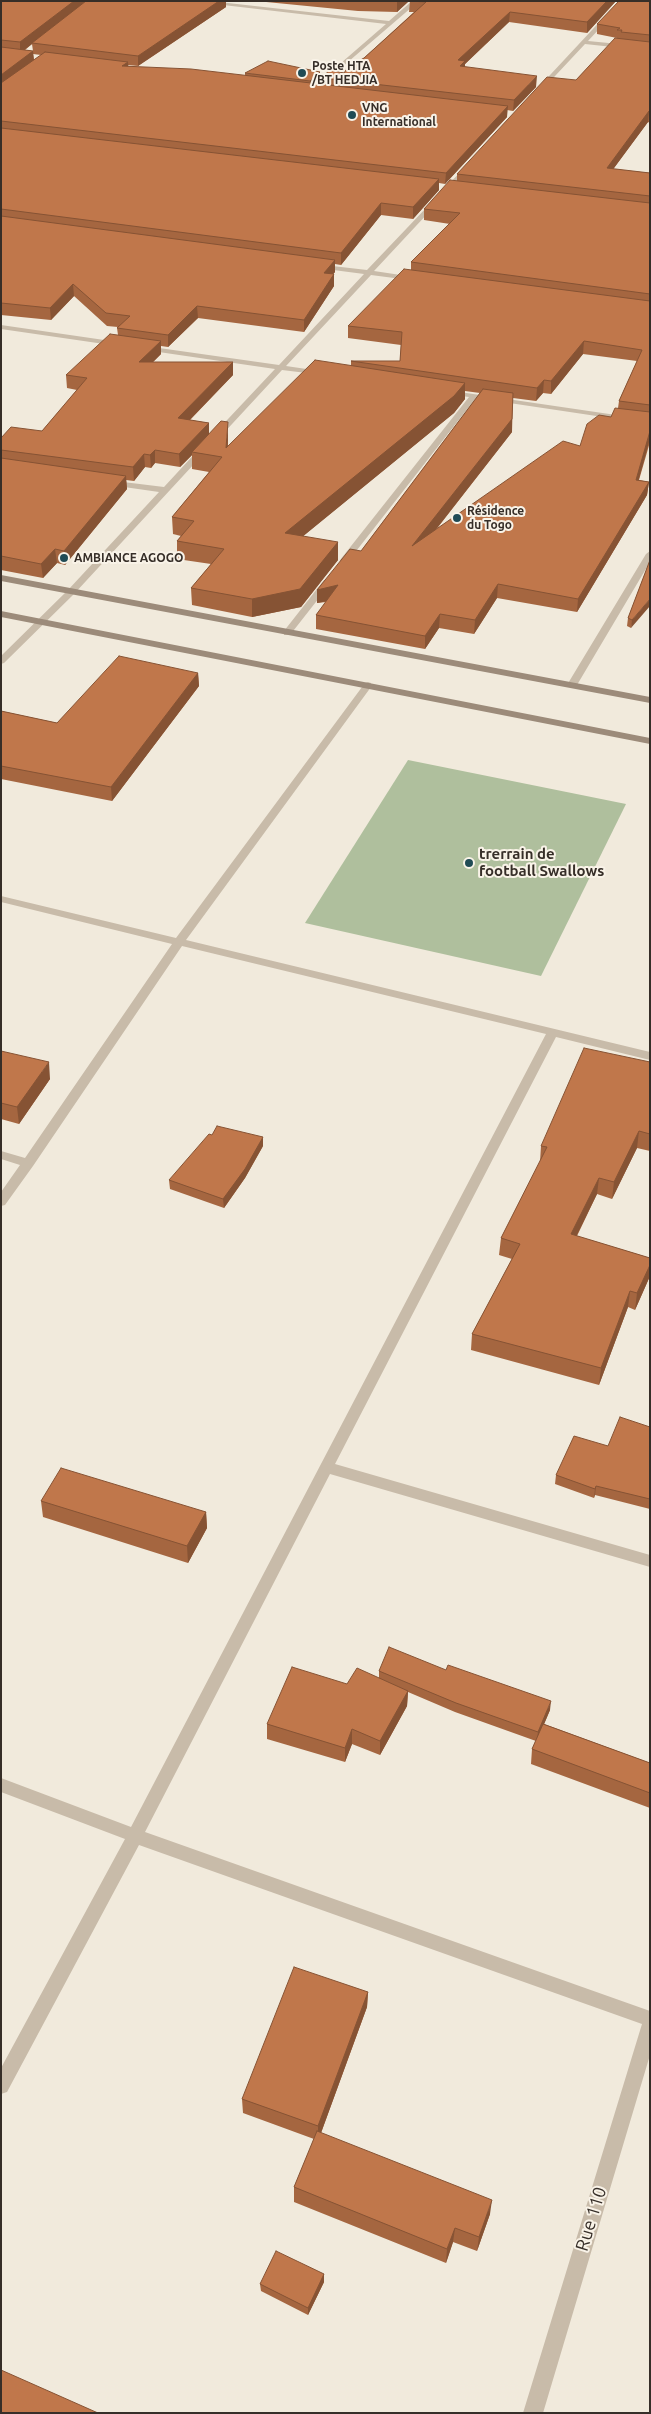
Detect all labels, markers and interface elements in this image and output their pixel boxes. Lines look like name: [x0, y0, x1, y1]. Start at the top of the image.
place label: Poste HTA /BT HEDJIA: [312, 59, 377, 87]
marker: Poste HTA /BT HEDJIA: [296, 67, 308, 79]
place label: VNG International: [362, 101, 436, 129]
marker: VNG International: [346, 109, 358, 121]
place label: Résidence du Togo: [467, 504, 524, 532]
marker: Résidence du Togo: [451, 512, 463, 524]
place label: AMBIANCE AGOGO: [74, 551, 183, 565]
marker: AMBIANCE AGOGO: [58, 552, 70, 564]
place label: trerrain de football Swallows: [479, 845, 604, 880]
marker: trerrain de football Swallows: [463, 857, 475, 869]
street label: Rue 110: [571, 2184, 611, 2254]

